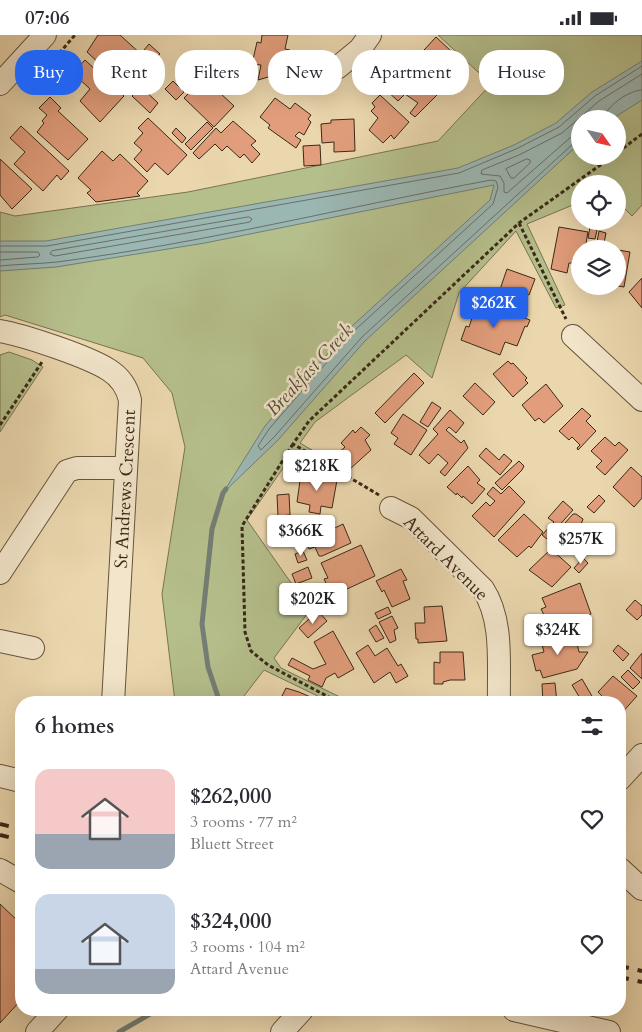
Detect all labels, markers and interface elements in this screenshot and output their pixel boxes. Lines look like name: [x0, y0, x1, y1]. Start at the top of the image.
text: 07:06: [25, 5, 69, 31]
chip: Buy: [15, 50, 83, 95]
chip: Rent: [93, 50, 165, 95]
chip: Filters: [175, 50, 258, 95]
chip: New: [268, 50, 342, 95]
chip: Apartment: [352, 50, 469, 95]
chip: House: [479, 50, 564, 95]
north arrow: [571, 110, 626, 165]
map controls: [571, 110, 626, 295]
button: locate: [571, 175, 626, 230]
button: layers: [571, 240, 626, 295]
pin: $262K: [459, 287, 529, 329]
text: $262K: [471, 292, 517, 314]
water label: Breakfast Creek: [260, 317, 360, 422]
street label: St Andrews Crescent: [109, 409, 142, 569]
pin: $218K: [282, 449, 352, 492]
text: $218K: [294, 455, 340, 477]
street label: Attard Avenue: [397, 510, 494, 607]
pin: $366K: [266, 515, 336, 557]
text: $366K: [278, 520, 324, 542]
pin: $257K: [546, 523, 616, 565]
text: $257K: [558, 528, 604, 550]
pin: $202K: [278, 583, 348, 625]
text: $202K: [290, 588, 336, 610]
pin: $324K: [523, 613, 593, 656]
text: $324K: [535, 619, 581, 641]
text: 6 homes: [35, 712, 114, 741]
icon: filters: [578, 712, 606, 740]
text: $262,000: [190, 782, 271, 811]
icon: home: [75, 789, 135, 849]
icon: heart: [578, 805, 606, 833]
text: 3 rooms · 77 m²: [190, 811, 297, 833]
text: Bluett Street: [190, 833, 274, 855]
text: $324,000: [190, 907, 271, 936]
icon: home: [75, 914, 135, 974]
icon: heart: [578, 930, 606, 958]
text: 3 rooms · 104 m²: [190, 936, 305, 958]
text: Attard Avenue: [190, 958, 289, 980]

